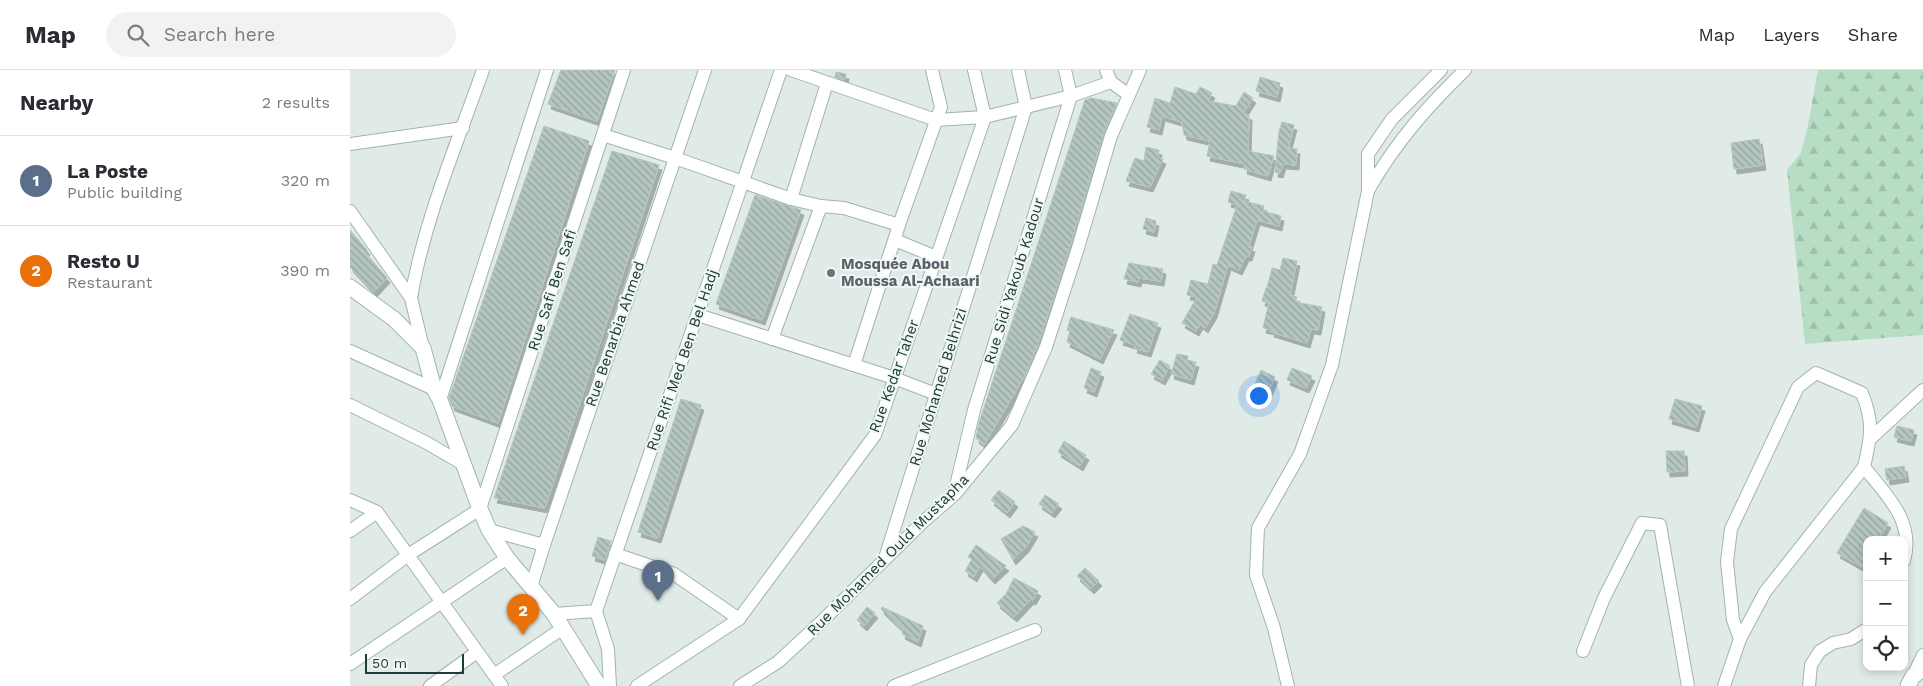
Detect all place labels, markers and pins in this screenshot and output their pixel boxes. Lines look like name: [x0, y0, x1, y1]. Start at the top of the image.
place label: Mosquée Abou Moussa Al-Achaari: [841, 255, 980, 290]
marker: Mosquée Abou Moussa Al-Achaari: [825, 267, 837, 279]
pin: 1: [642, 560, 674, 601]
pin: 2: [507, 594, 539, 635]

